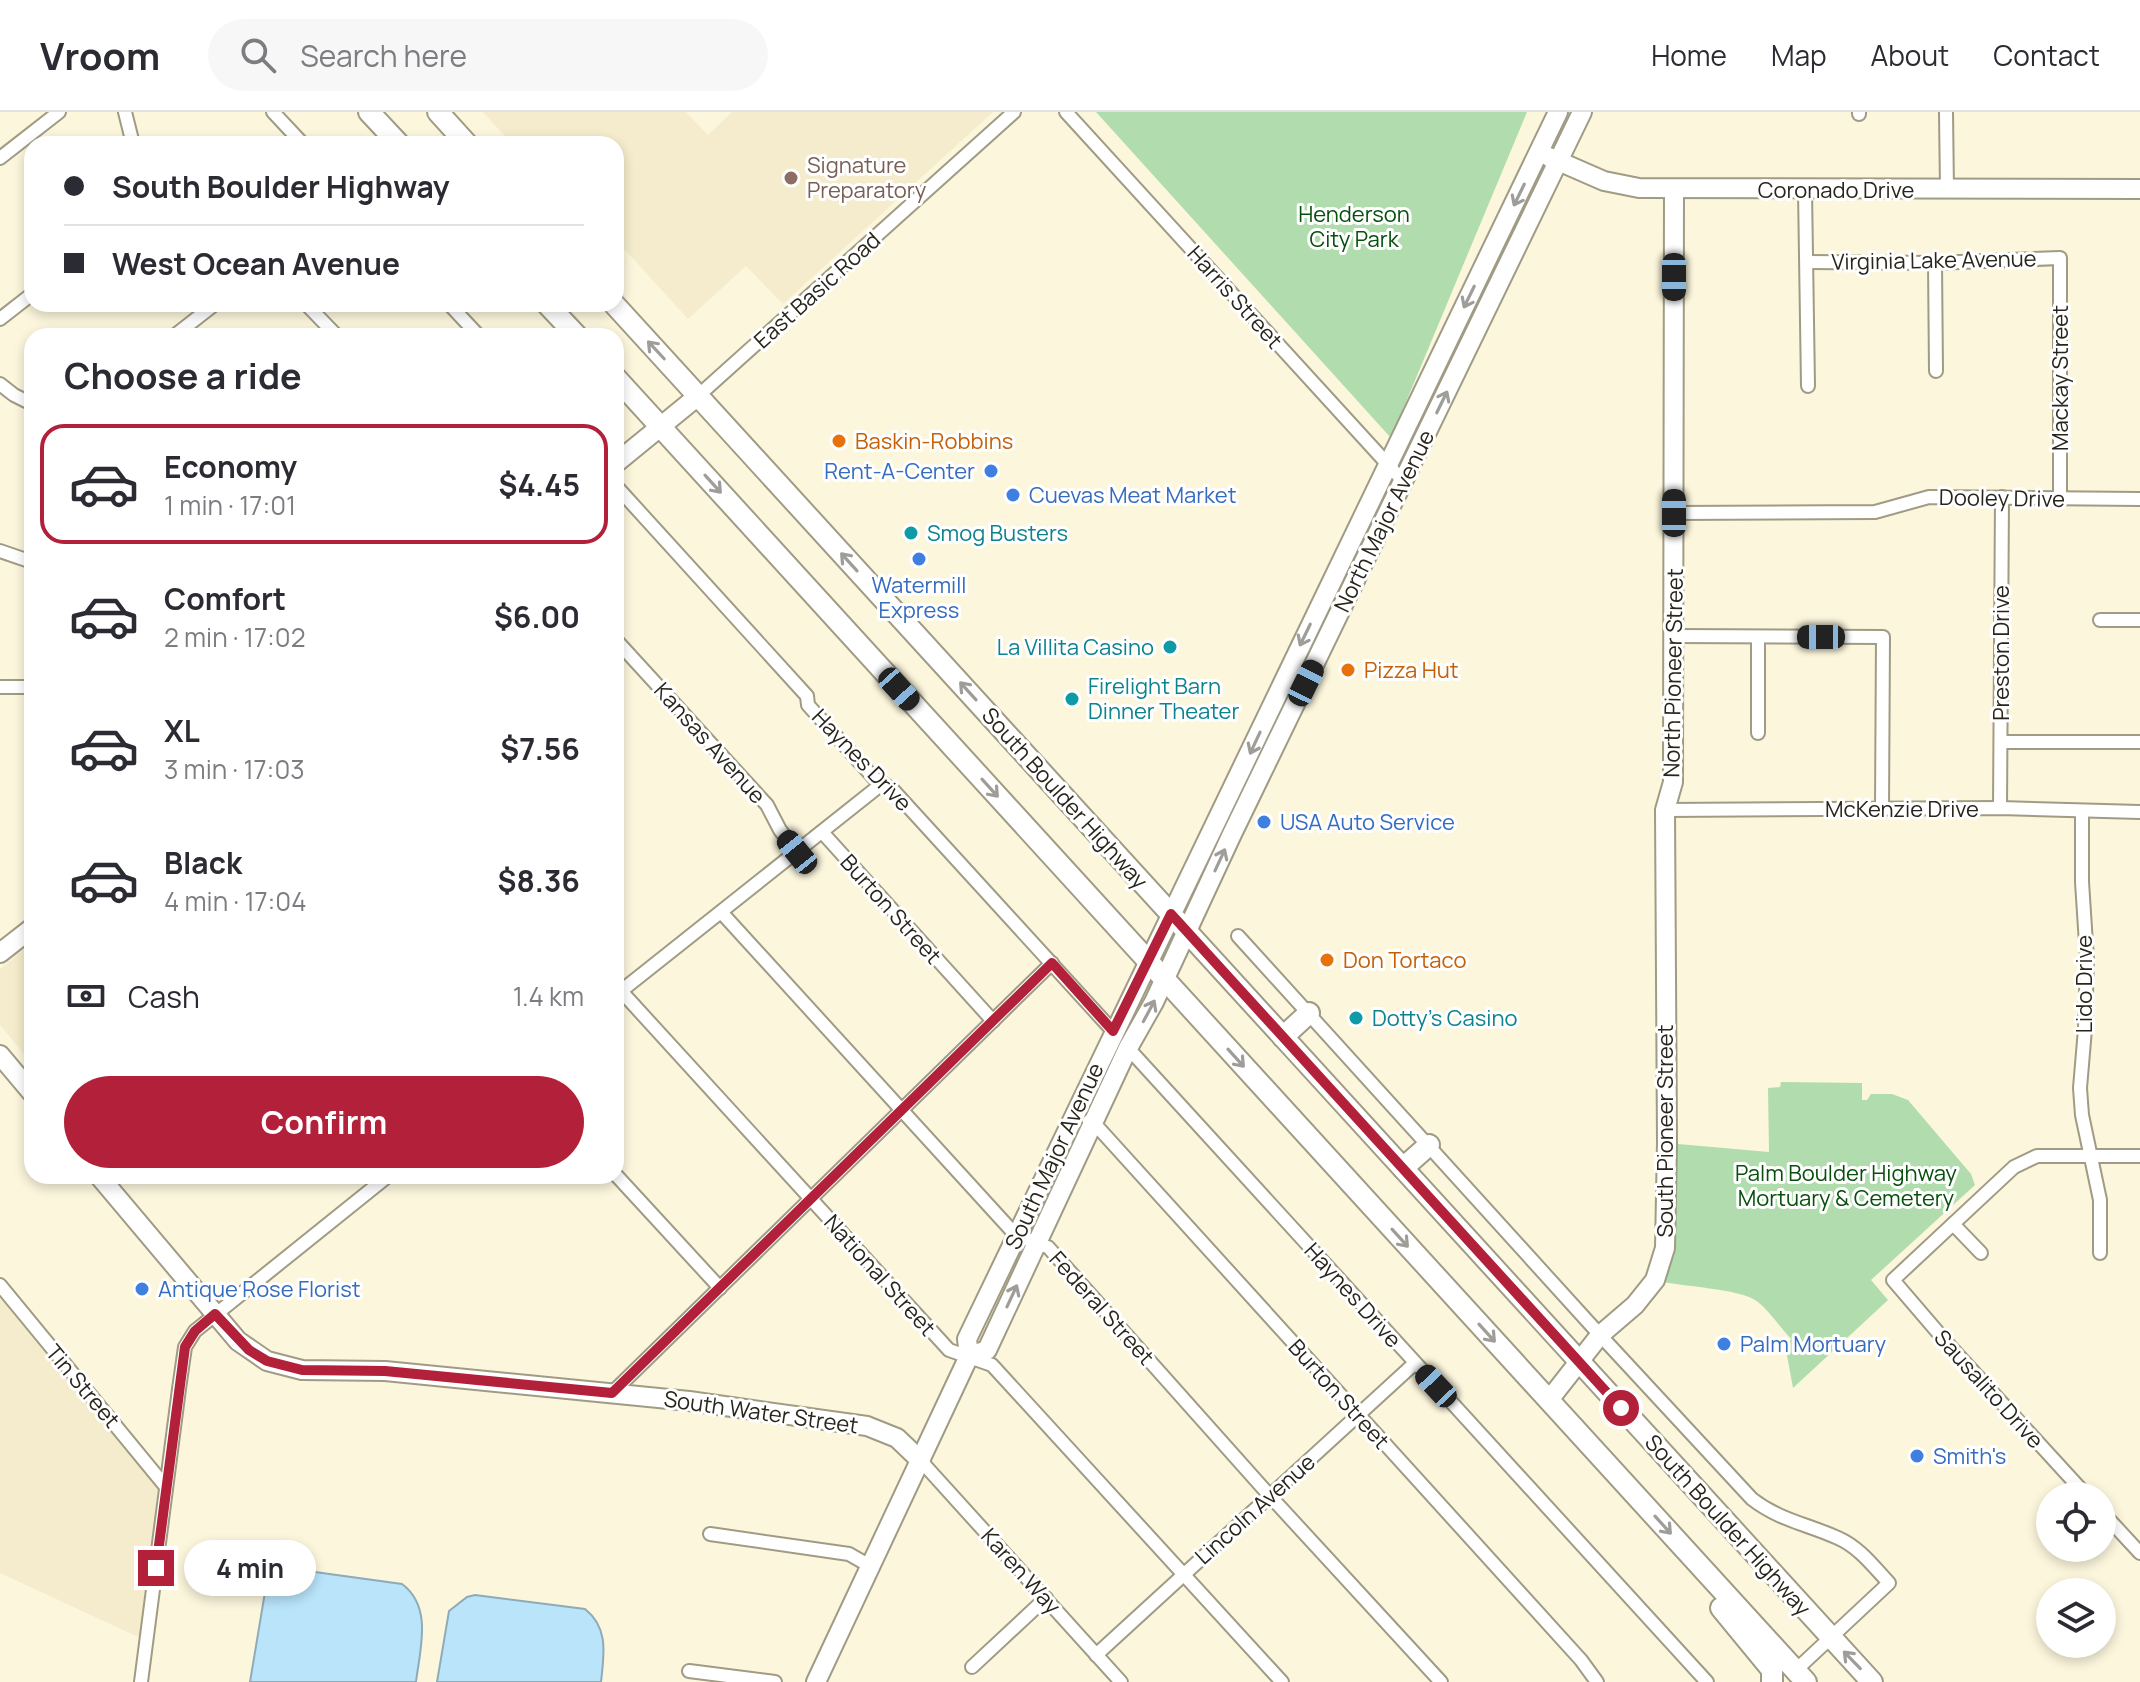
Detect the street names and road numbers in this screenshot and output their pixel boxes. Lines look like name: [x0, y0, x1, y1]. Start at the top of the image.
street label: Coronado Drive: [1758, 175, 1914, 205]
street label: East Basic Road: [747, 225, 887, 355]
street label: Harris Street: [1181, 239, 1289, 355]
street label: Virginia Lake Avenue: [1831, 243, 2037, 277]
street label: Mackay Street: [2045, 305, 2075, 451]
street label: North Major Avenue: [1327, 425, 1441, 617]
street label: Dooley Drive: [1939, 482, 2065, 514]
street label: North Pioneer Street: [1656, 568, 1690, 778]
street label: Preston Drive: [1986, 585, 2016, 721]
street label: Kansas Avenue: [648, 676, 773, 810]
street label: South Boulder Highway: [975, 701, 1155, 895]
street label: Haynes Drive: [806, 702, 919, 818]
street label: McKenzie Drive: [1825, 794, 1979, 824]
street label: Burton Street: [834, 848, 948, 970]
street label: Lido Drive: [2069, 935, 2099, 1033]
street label: South Pioneer Street: [1650, 1024, 1680, 1238]
street label: South Major Avenue: [998, 1058, 1111, 1254]
street label: National Street: [817, 1208, 943, 1342]
street label: Haynes Drive: [1298, 1236, 1408, 1354]
street label: Federal Street: [1043, 1245, 1161, 1371]
street label: Sausalito Drive: [1928, 1323, 2050, 1455]
street label: Burton Street: [1282, 1333, 1396, 1455]
street label: Tin Street: [39, 1338, 127, 1434]
street label: South Water Street: [662, 1384, 860, 1441]
street label: South Boulder Highway: [1638, 1428, 1818, 1622]
street label: Lincoln Avenue: [1188, 1447, 1322, 1571]
street label: Karen Way: [974, 1522, 1068, 1621]

